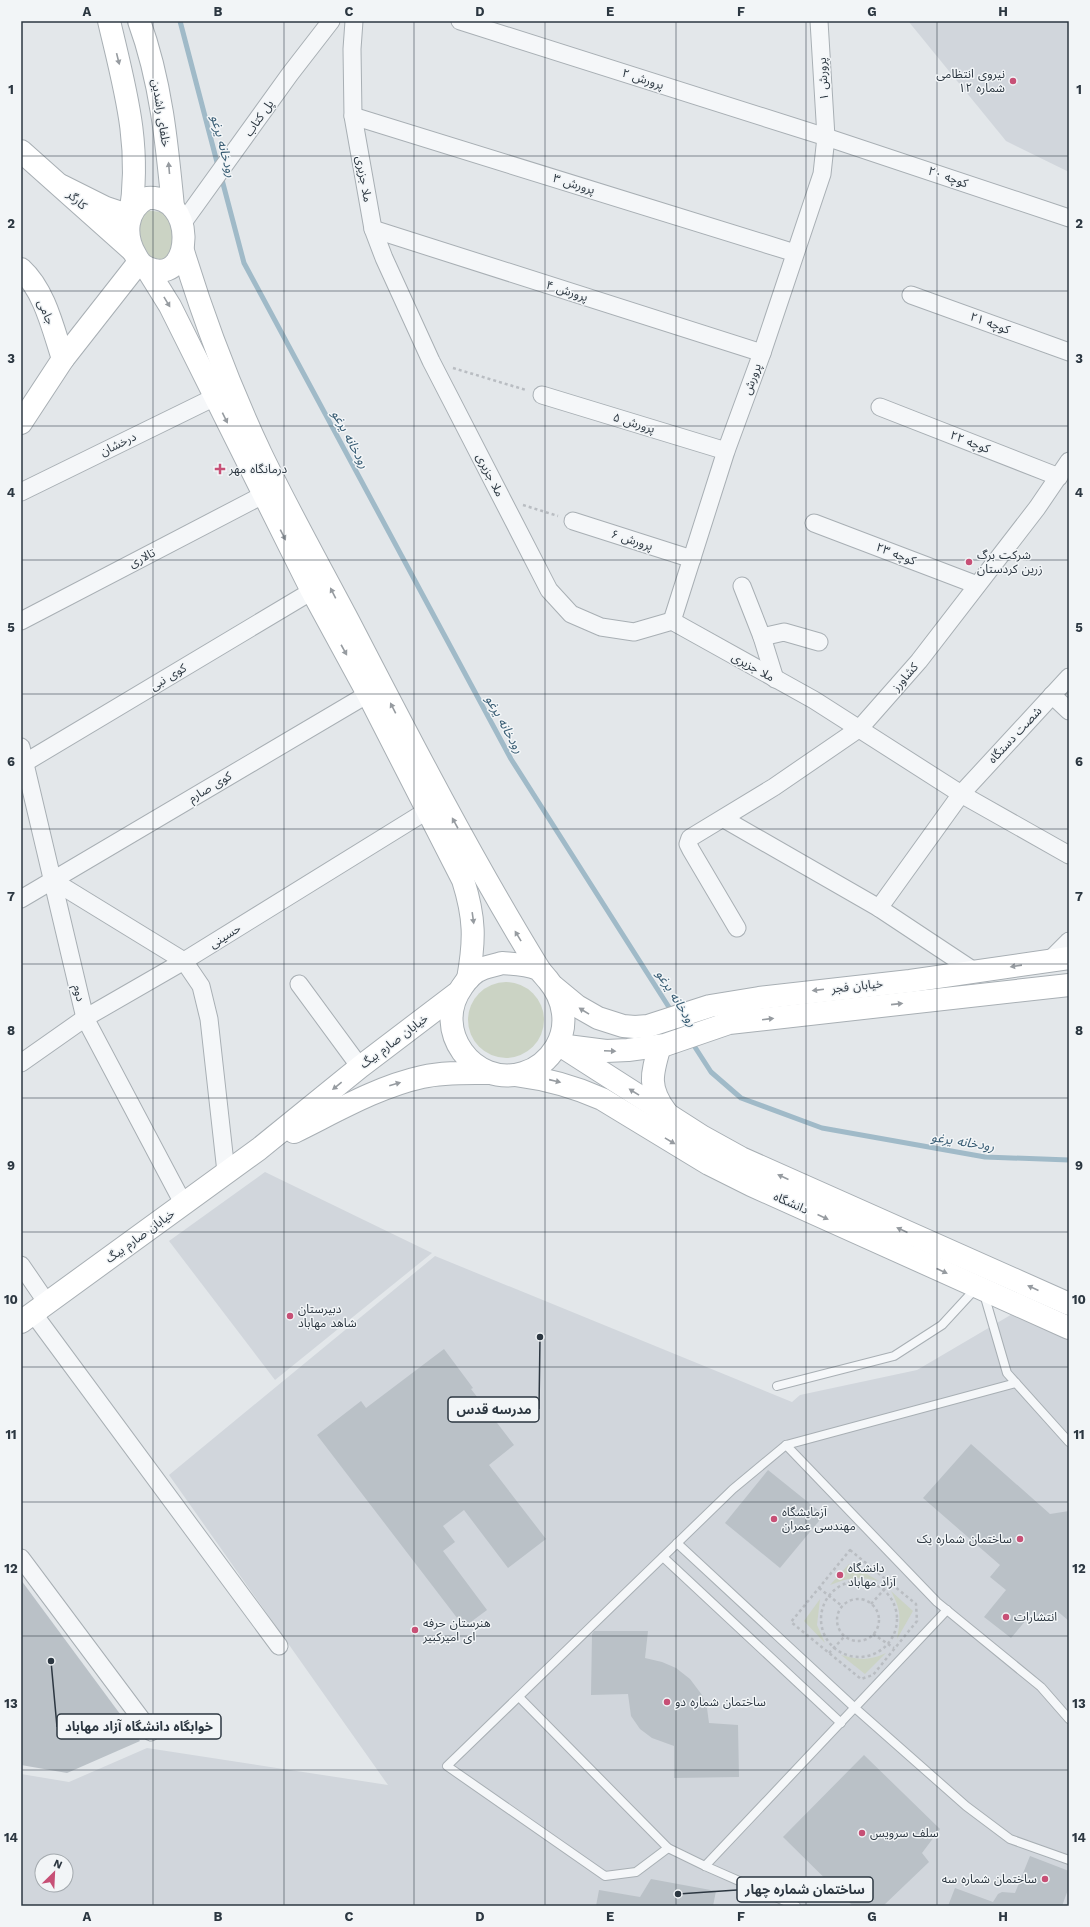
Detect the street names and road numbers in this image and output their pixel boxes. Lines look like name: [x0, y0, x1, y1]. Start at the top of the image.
street label: پرورش ۱: [815, 57, 832, 101]
street label: پرورش ۲: [620, 66, 666, 93]
street label: خلفای راشدین: [149, 78, 173, 148]
street label: پل کتاب: [241, 97, 277, 140]
street label: ملا جزیری: [353, 155, 375, 203]
street label: کوچه ۲۰: [926, 164, 971, 192]
street label: پرورش ۳: [551, 171, 597, 198]
street label: کارگر: [63, 187, 91, 213]
street label: پرورش ۴: [544, 278, 590, 305]
street label: جامی: [35, 297, 57, 327]
street label: کوچه ۲۱: [968, 309, 1013, 338]
street label: پرورش: [740, 361, 765, 397]
street label: پرورش ۵: [611, 410, 657, 437]
street label: کوچه ۲۲: [948, 428, 993, 457]
street label: درخشان: [98, 429, 139, 459]
street label: ملا جزیری: [473, 451, 507, 499]
street label: پرورش ۶: [609, 527, 655, 554]
street label: کوچه ۲۳: [874, 540, 919, 569]
street label: تالاری: [127, 545, 158, 571]
street label: ملا جزیری: [729, 650, 777, 684]
street label: کشاورز: [888, 659, 922, 695]
street label: کوی نبی: [147, 660, 190, 693]
street label: شصت دستگاه: [985, 704, 1045, 766]
street label: کوی صارم: [186, 768, 236, 807]
street label: حسینی: [207, 921, 243, 951]
street label: خیابان فجر: [829, 976, 884, 996]
street label: دوم: [68, 983, 88, 1004]
street label: خیابان صارم بیگ: [357, 1011, 432, 1073]
street label: دانشگاه: [771, 1189, 811, 1217]
street label: خیابان صارم بیگ: [103, 1206, 178, 1267]

